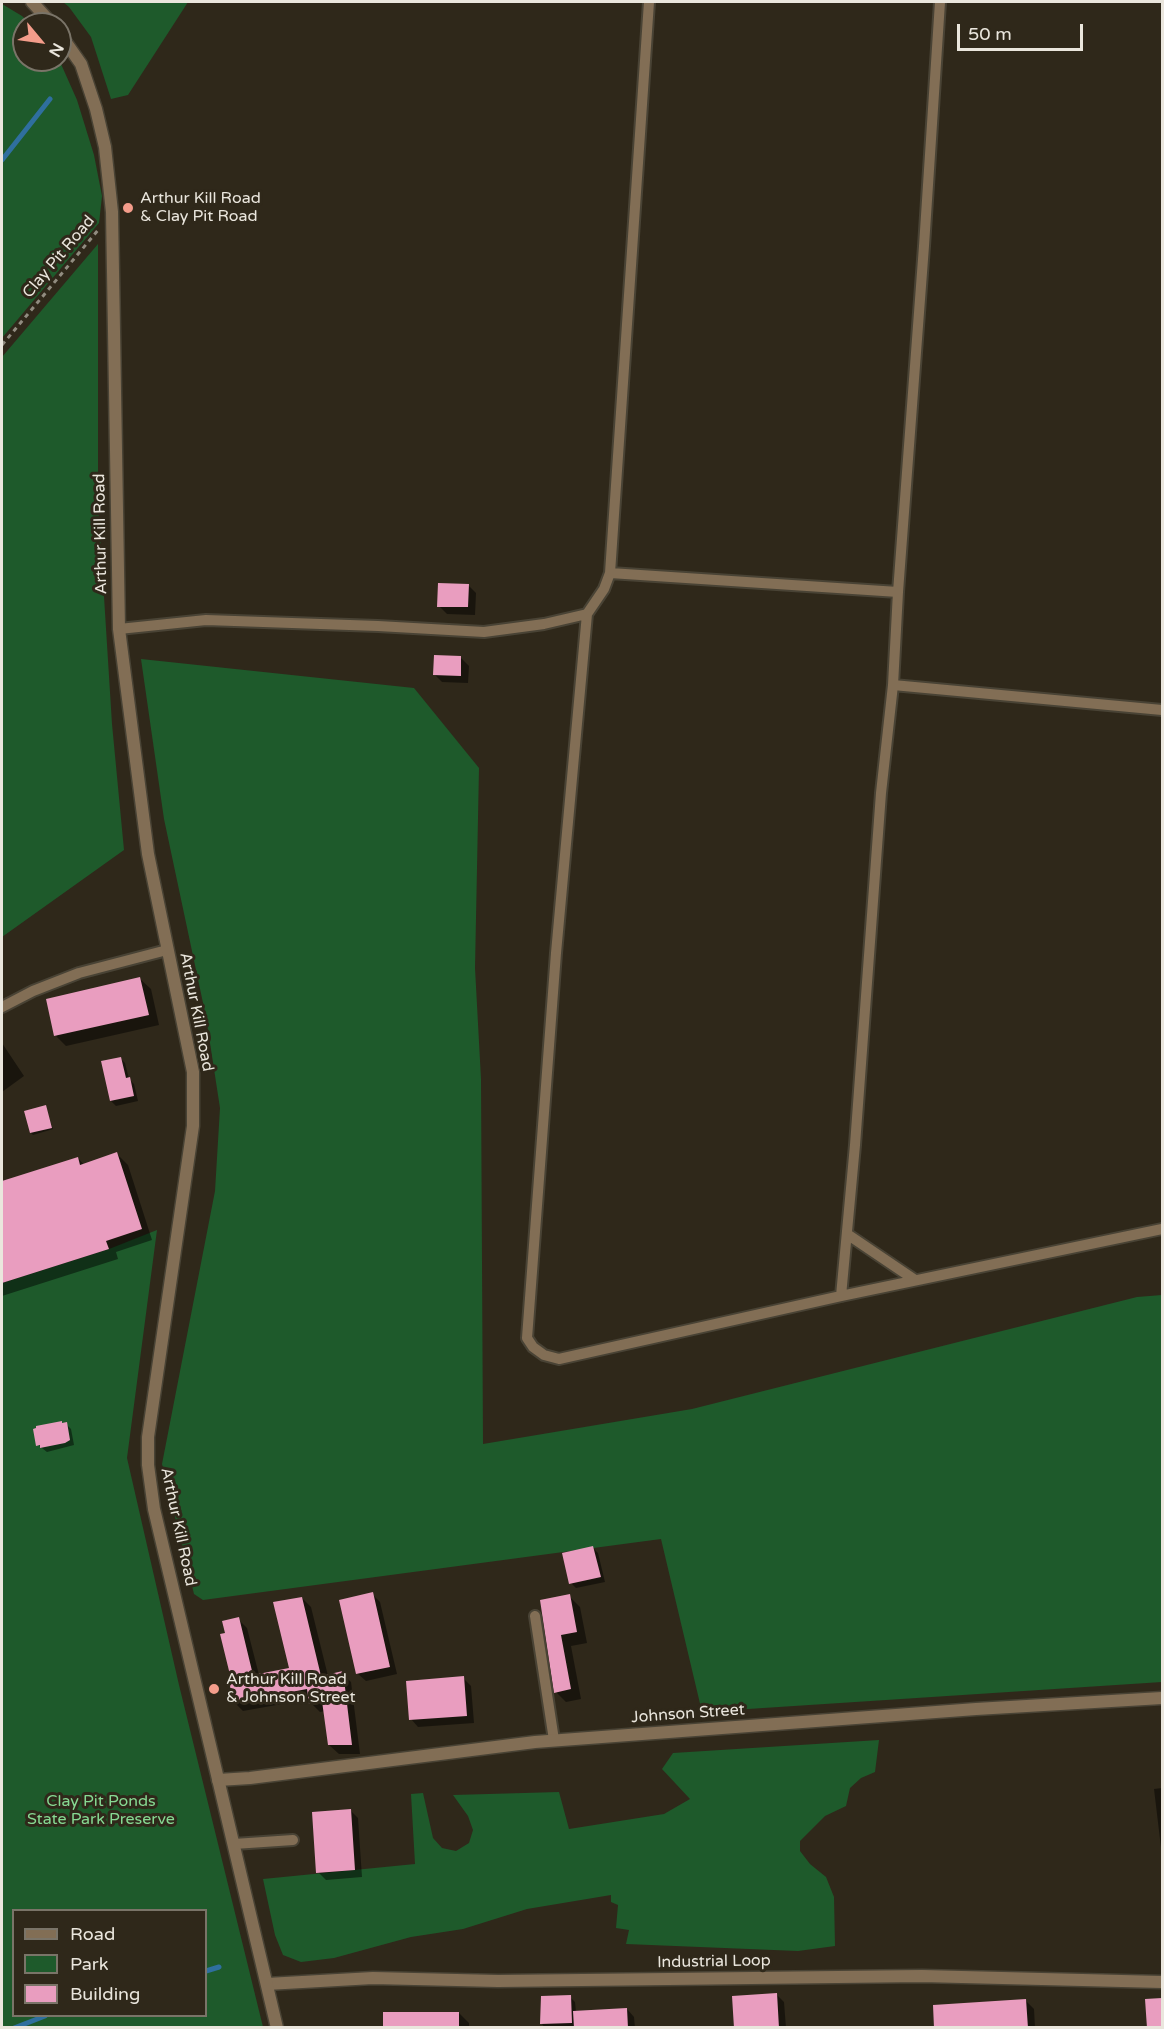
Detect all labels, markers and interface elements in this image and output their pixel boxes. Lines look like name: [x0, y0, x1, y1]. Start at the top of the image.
north arrow: [12, 12, 72, 72]
scale bar: [960, 12, 1086, 50]
text: 50 m: [968, 23, 1012, 45]
text: N: [44, 39, 68, 60]
place label: Arthur Kill Road & Clay Pit Road: [140, 189, 261, 227]
marker: Arthur Kill Road & Clay Pit Road: [121, 201, 135, 215]
street label: Clay Pit Road: [19, 212, 99, 302]
street label: Arthur Kill Road: [90, 473, 112, 595]
street label: Arthur Kill Road: [175, 951, 217, 1073]
street label: Arthur Kill Road: [156, 1466, 200, 1588]
place label: Arthur Kill Road & Johnson Street: [226, 1670, 356, 1708]
marker: Arthur Kill Road & Johnson Street: [207, 1682, 221, 1696]
street label: Johnson Street: [631, 1700, 745, 1728]
park label: Clay Pit Ponds State Park Preserve: [27, 1792, 175, 1830]
legend: [12, 1909, 207, 2017]
text: Road: [70, 1923, 115, 1945]
street label: Industrial Loop: [657, 1951, 771, 1973]
text: Park: [70, 1953, 108, 1975]
text: Building: [70, 1983, 140, 2005]

